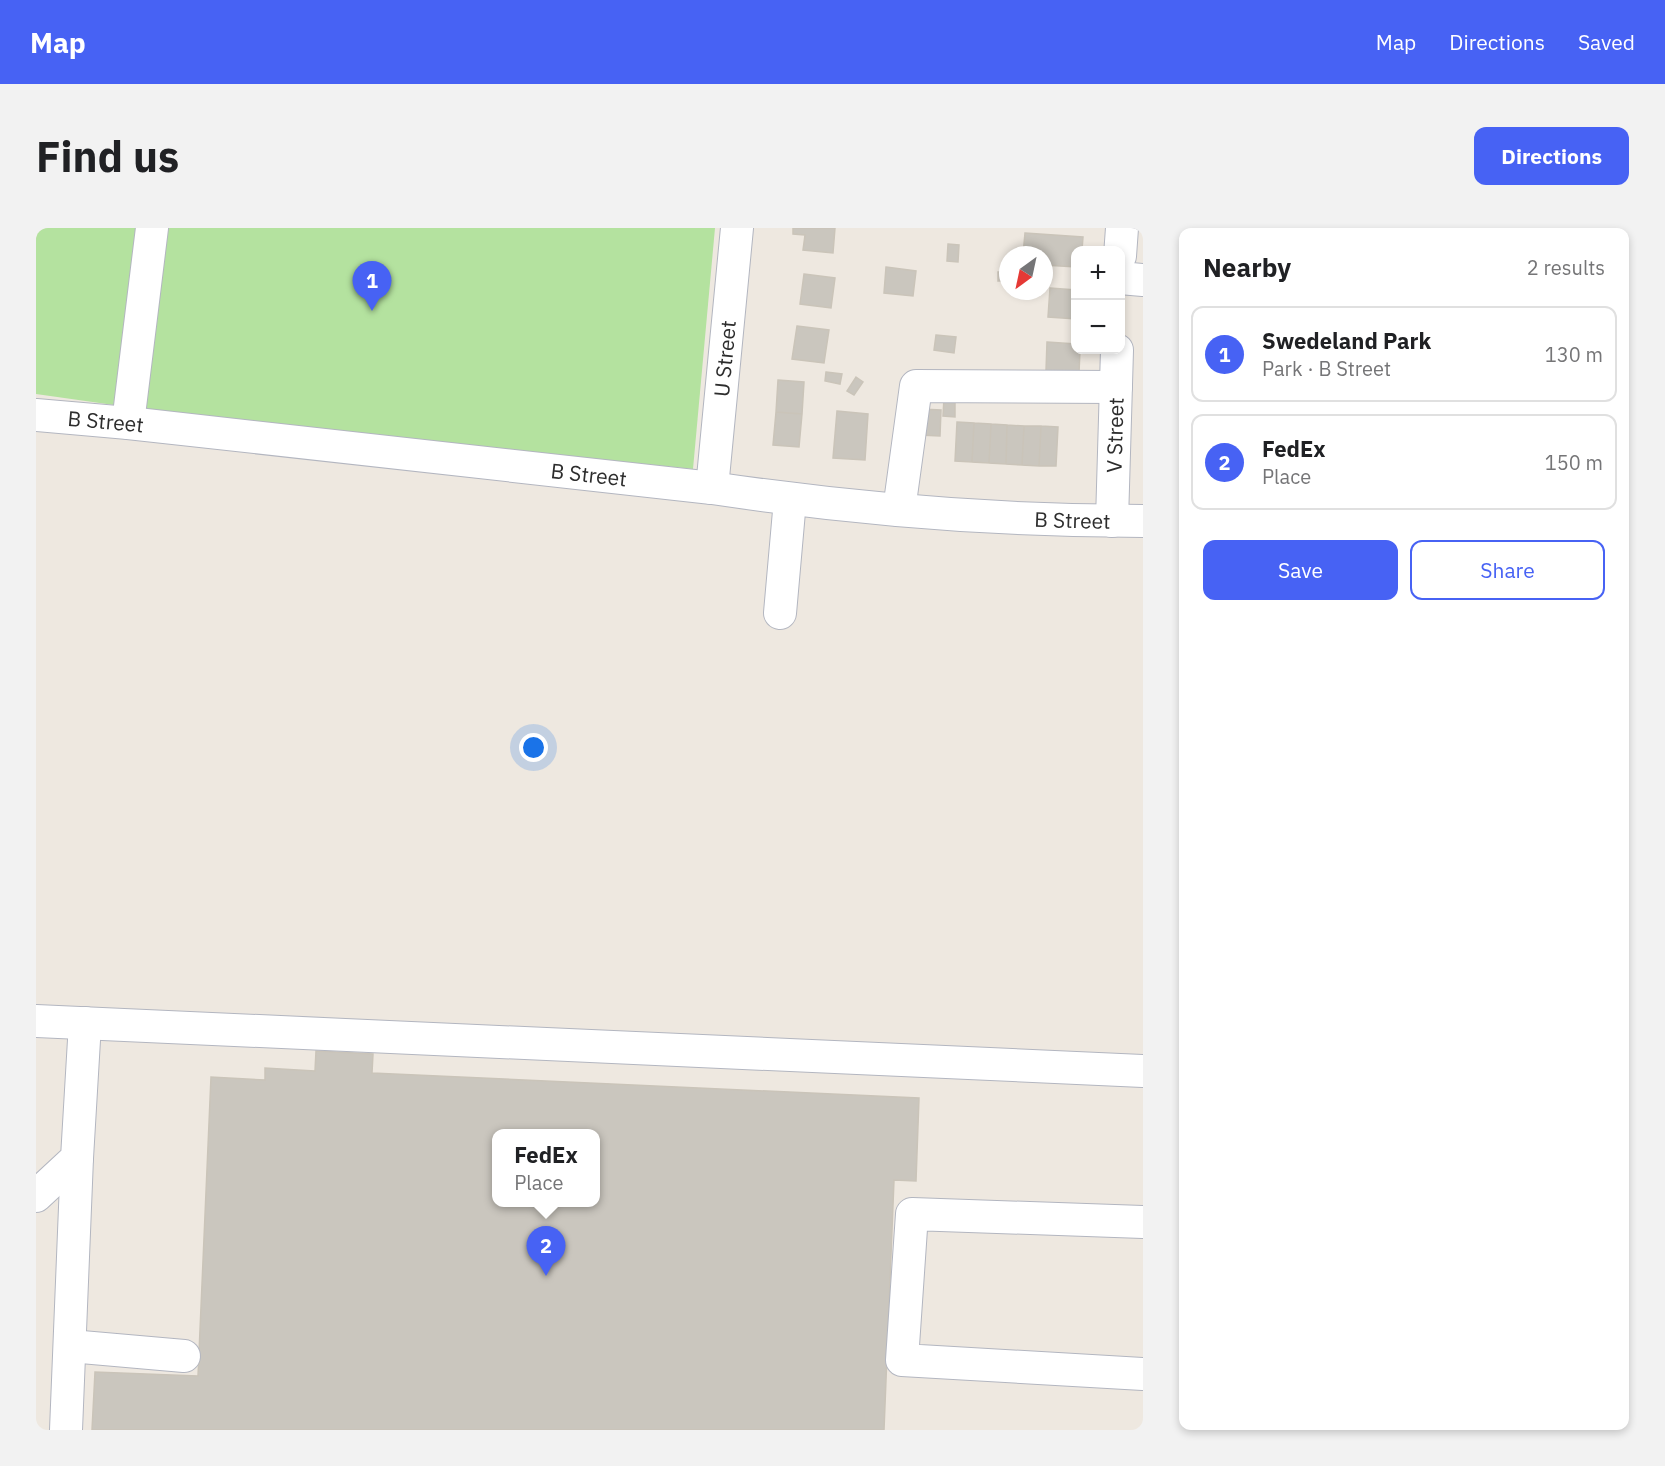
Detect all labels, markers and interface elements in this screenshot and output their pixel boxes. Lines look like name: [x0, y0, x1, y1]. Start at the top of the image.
text: Map: [30, 24, 86, 61]
text: Map: [1376, 28, 1416, 56]
text: Directions: [1449, 28, 1545, 56]
text: Saved: [1578, 28, 1635, 56]
button: Directions: [1474, 127, 1629, 185]
text: Find us: [36, 129, 179, 184]
north arrow: [999, 246, 1053, 300]
map controls: [1071, 246, 1125, 354]
button: +: [1071, 246, 1125, 300]
text: Nearby: [1203, 250, 1291, 284]
text: 2 results: [1527, 254, 1605, 281]
pin: 1: [352, 262, 392, 311]
button: −: [1071, 300, 1125, 354]
street label: U Street: [707, 319, 742, 398]
text: Swedeland Park: [1262, 326, 1431, 355]
text: 1: [1219, 341, 1231, 368]
text: 130 m: [1545, 341, 1603, 368]
text: Park · B Street: [1262, 355, 1391, 382]
street label: V Street: [1099, 397, 1130, 473]
street label: B Street: [67, 404, 145, 439]
text: FedEx: [1262, 434, 1326, 463]
text: 2: [1219, 449, 1231, 476]
text: 150 m: [1545, 449, 1603, 476]
street label: B Street: [549, 456, 628, 492]
text: Place: [1262, 463, 1311, 490]
street label: B Street: [1034, 505, 1111, 535]
button: Save: [1203, 540, 1398, 600]
button: Share: [1410, 540, 1605, 600]
your location: [519, 733, 548, 762]
popup: [492, 1129, 600, 1207]
text: FedEx: [514, 1140, 578, 1169]
text: Place: [514, 1169, 563, 1196]
pin: 2: [526, 1226, 566, 1276]

